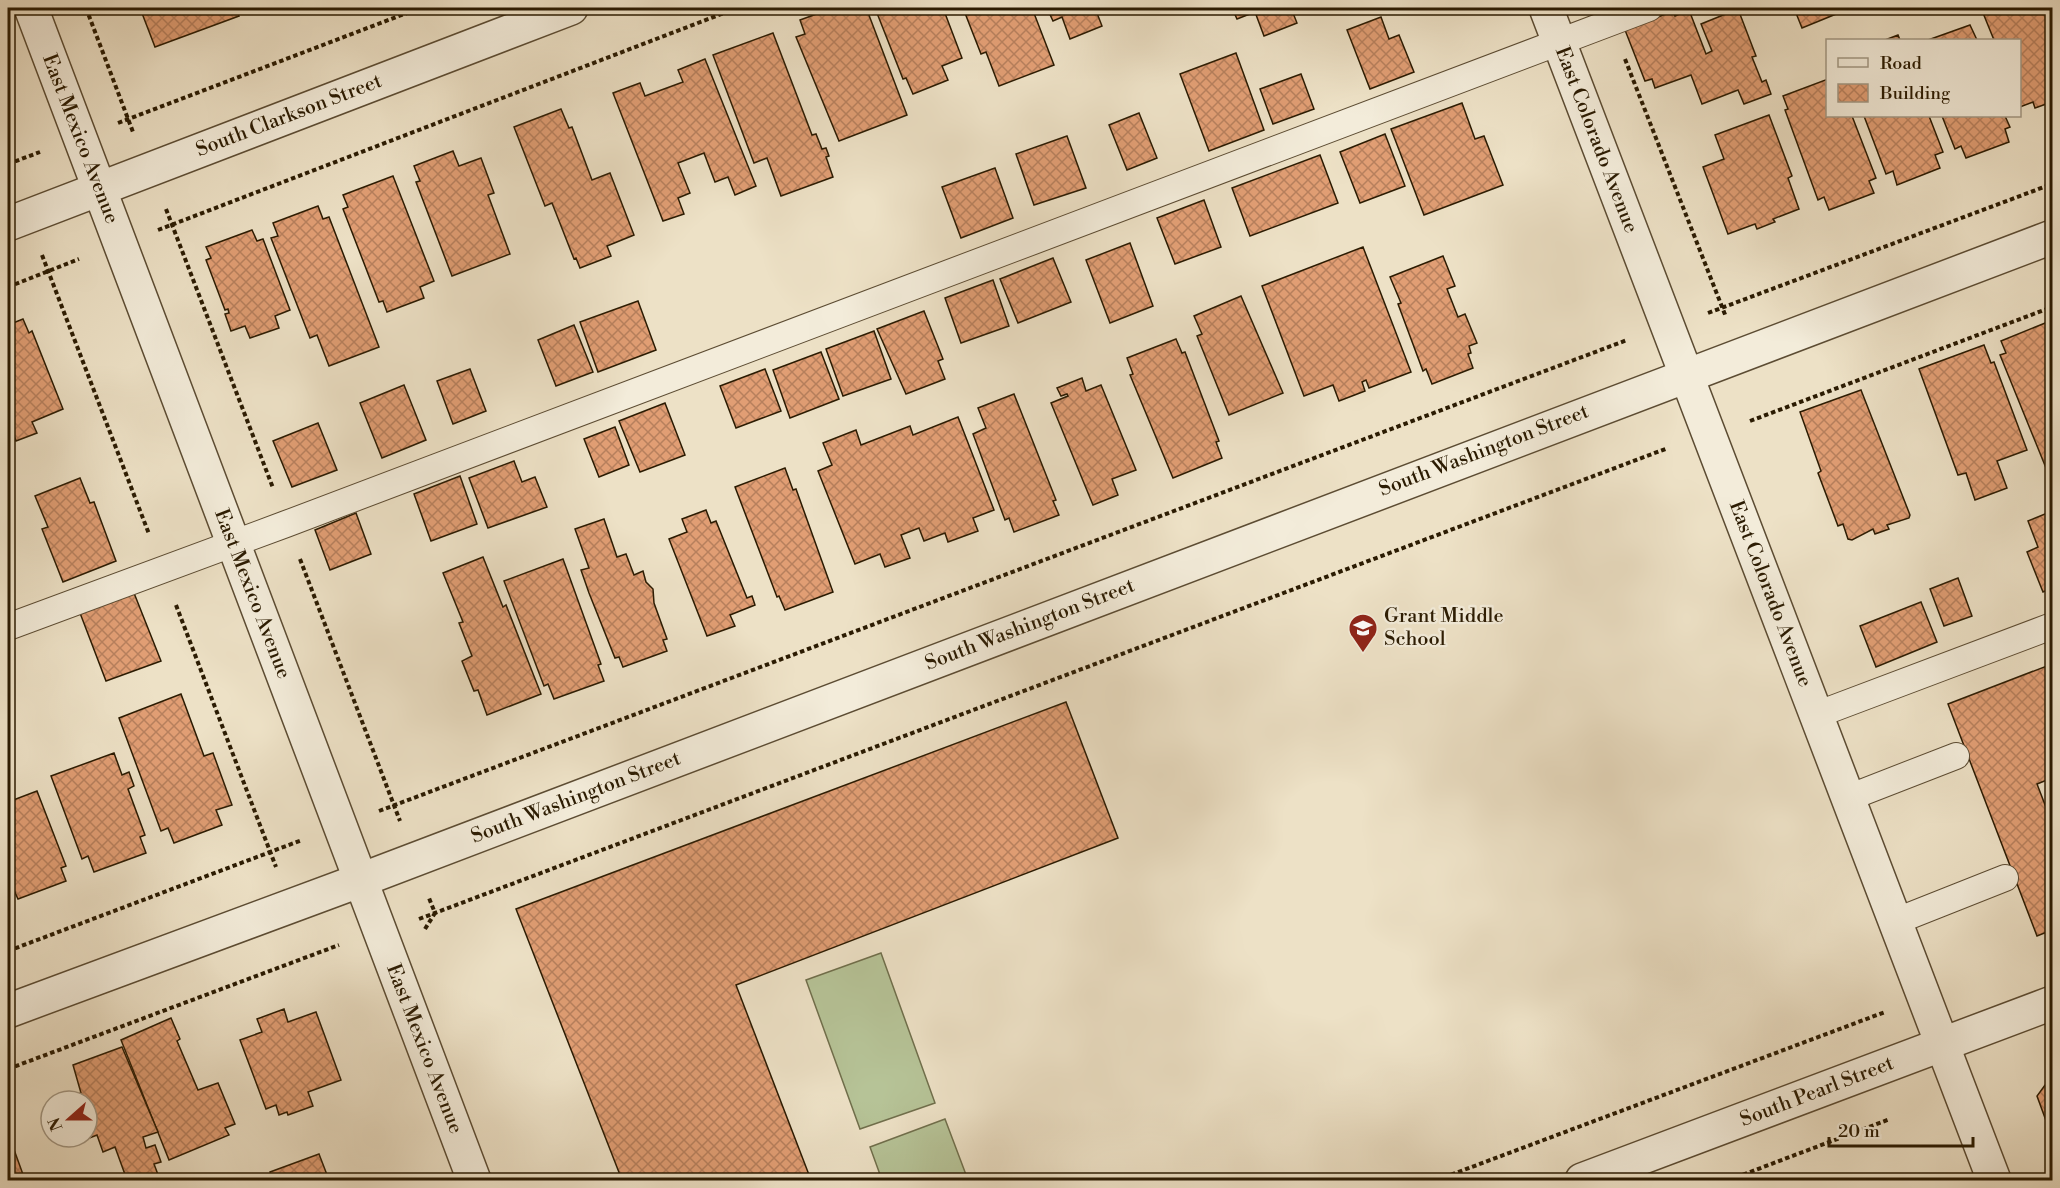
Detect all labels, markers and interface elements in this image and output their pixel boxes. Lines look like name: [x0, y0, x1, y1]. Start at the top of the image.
legend: [1826, 39, 2021, 117]
street label: East Colorado Avenue: [1549, 43, 1643, 237]
street label: East Mexico Avenue: [36, 51, 124, 227]
text: Road: [1880, 52, 1923, 75]
street label: South Clarkson Street: [192, 69, 386, 163]
text: Building: [1879, 82, 1951, 105]
street label: South Washington Street: [1376, 399, 1592, 503]
street label: East Colorado Avenue: [1723, 497, 1817, 691]
street label: East Mexico Avenue: [208, 506, 296, 682]
street label: South Washington Street: [922, 573, 1138, 677]
place label: Grant Middle School: [1384, 604, 1504, 652]
school or university icon: Grant Middle School: [1347, 612, 1379, 654]
street label: South Washington Street: [468, 746, 684, 850]
street label: East Mexico Avenue: [380, 961, 468, 1137]
street label: South Pearl Street: [1737, 1051, 1897, 1133]
north arrow: [39, 1089, 99, 1149]
scale bar: [1829, 1110, 1973, 1148]
text: N: [44, 1114, 68, 1134]
text: 20 m: [1838, 1120, 1880, 1143]

